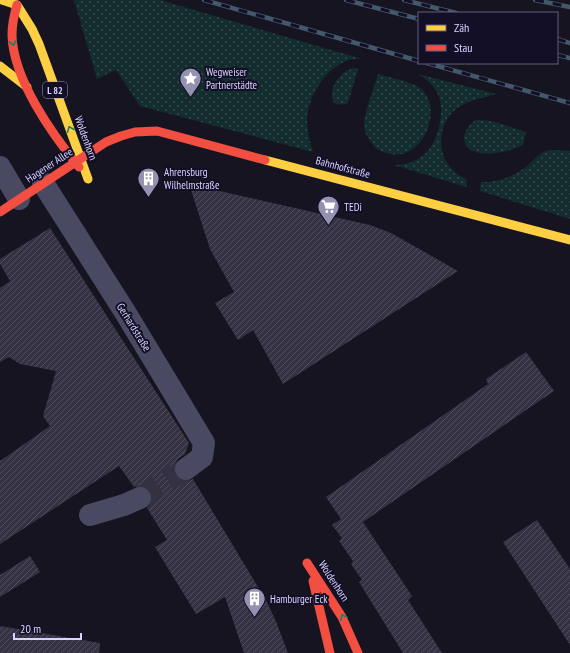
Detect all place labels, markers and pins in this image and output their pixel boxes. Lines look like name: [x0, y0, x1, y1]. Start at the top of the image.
place icon: Wegweiser Partnerstädte: [177, 65, 203, 98]
place label: Wegweiser Partnerstädte: [206, 65, 258, 92]
building icon: Ahrensburg Wilhelmstraße: [136, 165, 162, 198]
place label: Ahrensburg Wilhelmstraße: [164, 165, 220, 192]
supermarket icon: TEDi: [316, 194, 342, 227]
place label: TEDi: [344, 200, 362, 214]
building icon: Hamburger Eck: [241, 586, 267, 619]
place label: Hamburger Eck: [270, 592, 328, 606]

